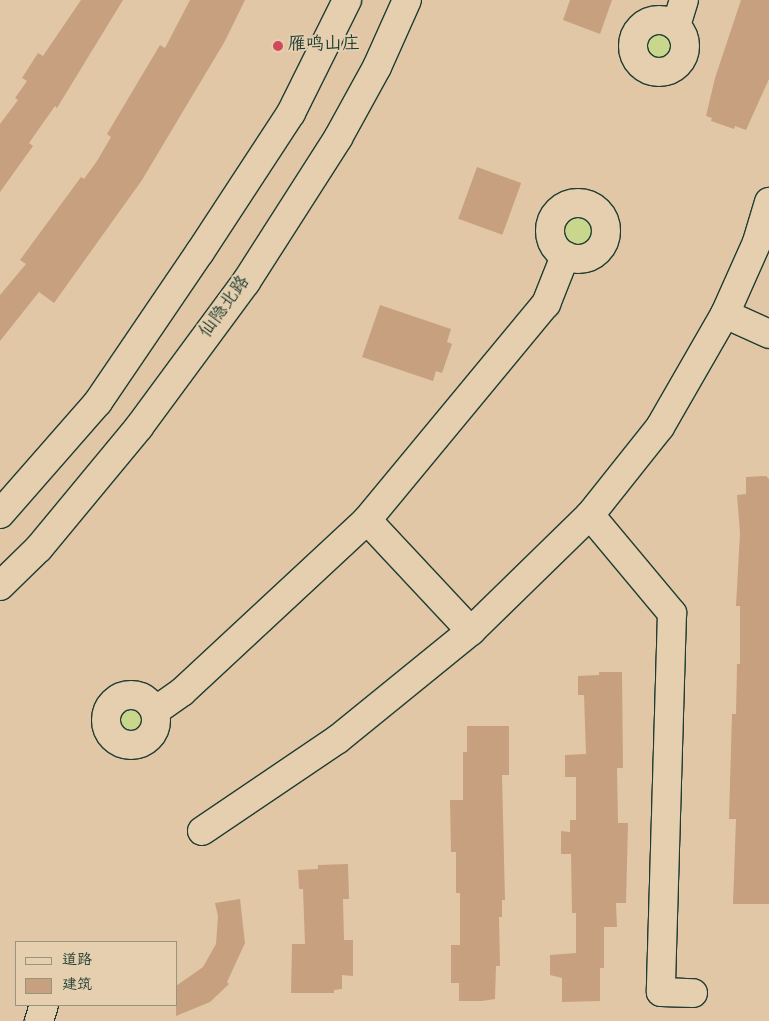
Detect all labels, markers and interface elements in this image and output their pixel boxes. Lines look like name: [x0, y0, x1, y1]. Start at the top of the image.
place label: 雁鸣山庄: [288, 35, 360, 57]
marker: 雁鸣山庄: [272, 40, 284, 52]
street label: 仙隐北路: [196, 273, 256, 343]
legend: [15, 941, 178, 1006]
text: 道路: [62, 950, 92, 972]
text: 建筑: [62, 975, 92, 997]

